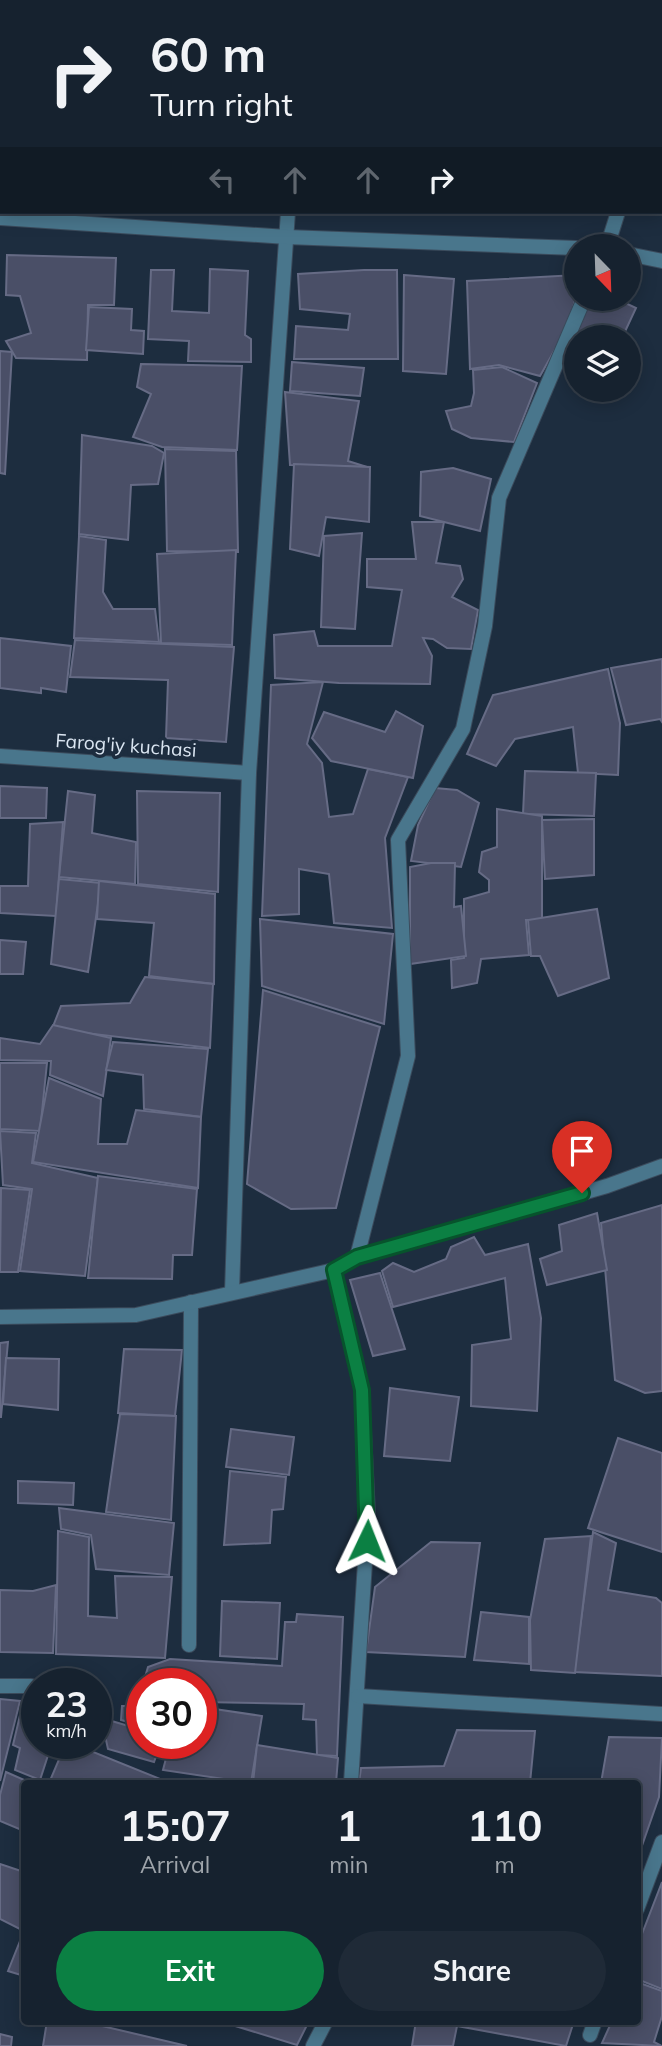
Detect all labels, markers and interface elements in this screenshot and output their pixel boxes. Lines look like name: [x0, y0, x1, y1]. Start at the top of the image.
text: 60 m: [150, 23, 266, 84]
icon: right: [35, 28, 126, 119]
text: Turn right: [150, 84, 293, 124]
icon: left: [203, 161, 241, 199]
icon: ahead: [276, 161, 314, 199]
icon: ahead: [349, 161, 387, 199]
icon: right: [422, 161, 460, 199]
north arrow: [564, 234, 640, 312]
map controls: [564, 234, 641, 402]
button: layers: [564, 325, 641, 402]
street label: Farog'iy kuchasi: [55, 728, 197, 762]
pin: [552, 1121, 612, 1193]
icon: arrive: [563, 1132, 601, 1170]
position arrow: [330, 1504, 404, 1578]
speed limit sign: 30: [126, 1668, 217, 1759]
text: 23: [45, 1682, 88, 1726]
text: km/h: [46, 1719, 87, 1742]
text: 15:07: [120, 1799, 231, 1852]
text: 1: [336, 1799, 361, 1852]
text: 110: [467, 1799, 542, 1852]
text: Arrival: [140, 1850, 210, 1879]
text: min: [329, 1850, 368, 1879]
text: m: [495, 1850, 515, 1879]
button: Exit: [56, 1931, 324, 2011]
button: Share: [338, 1931, 606, 2011]

